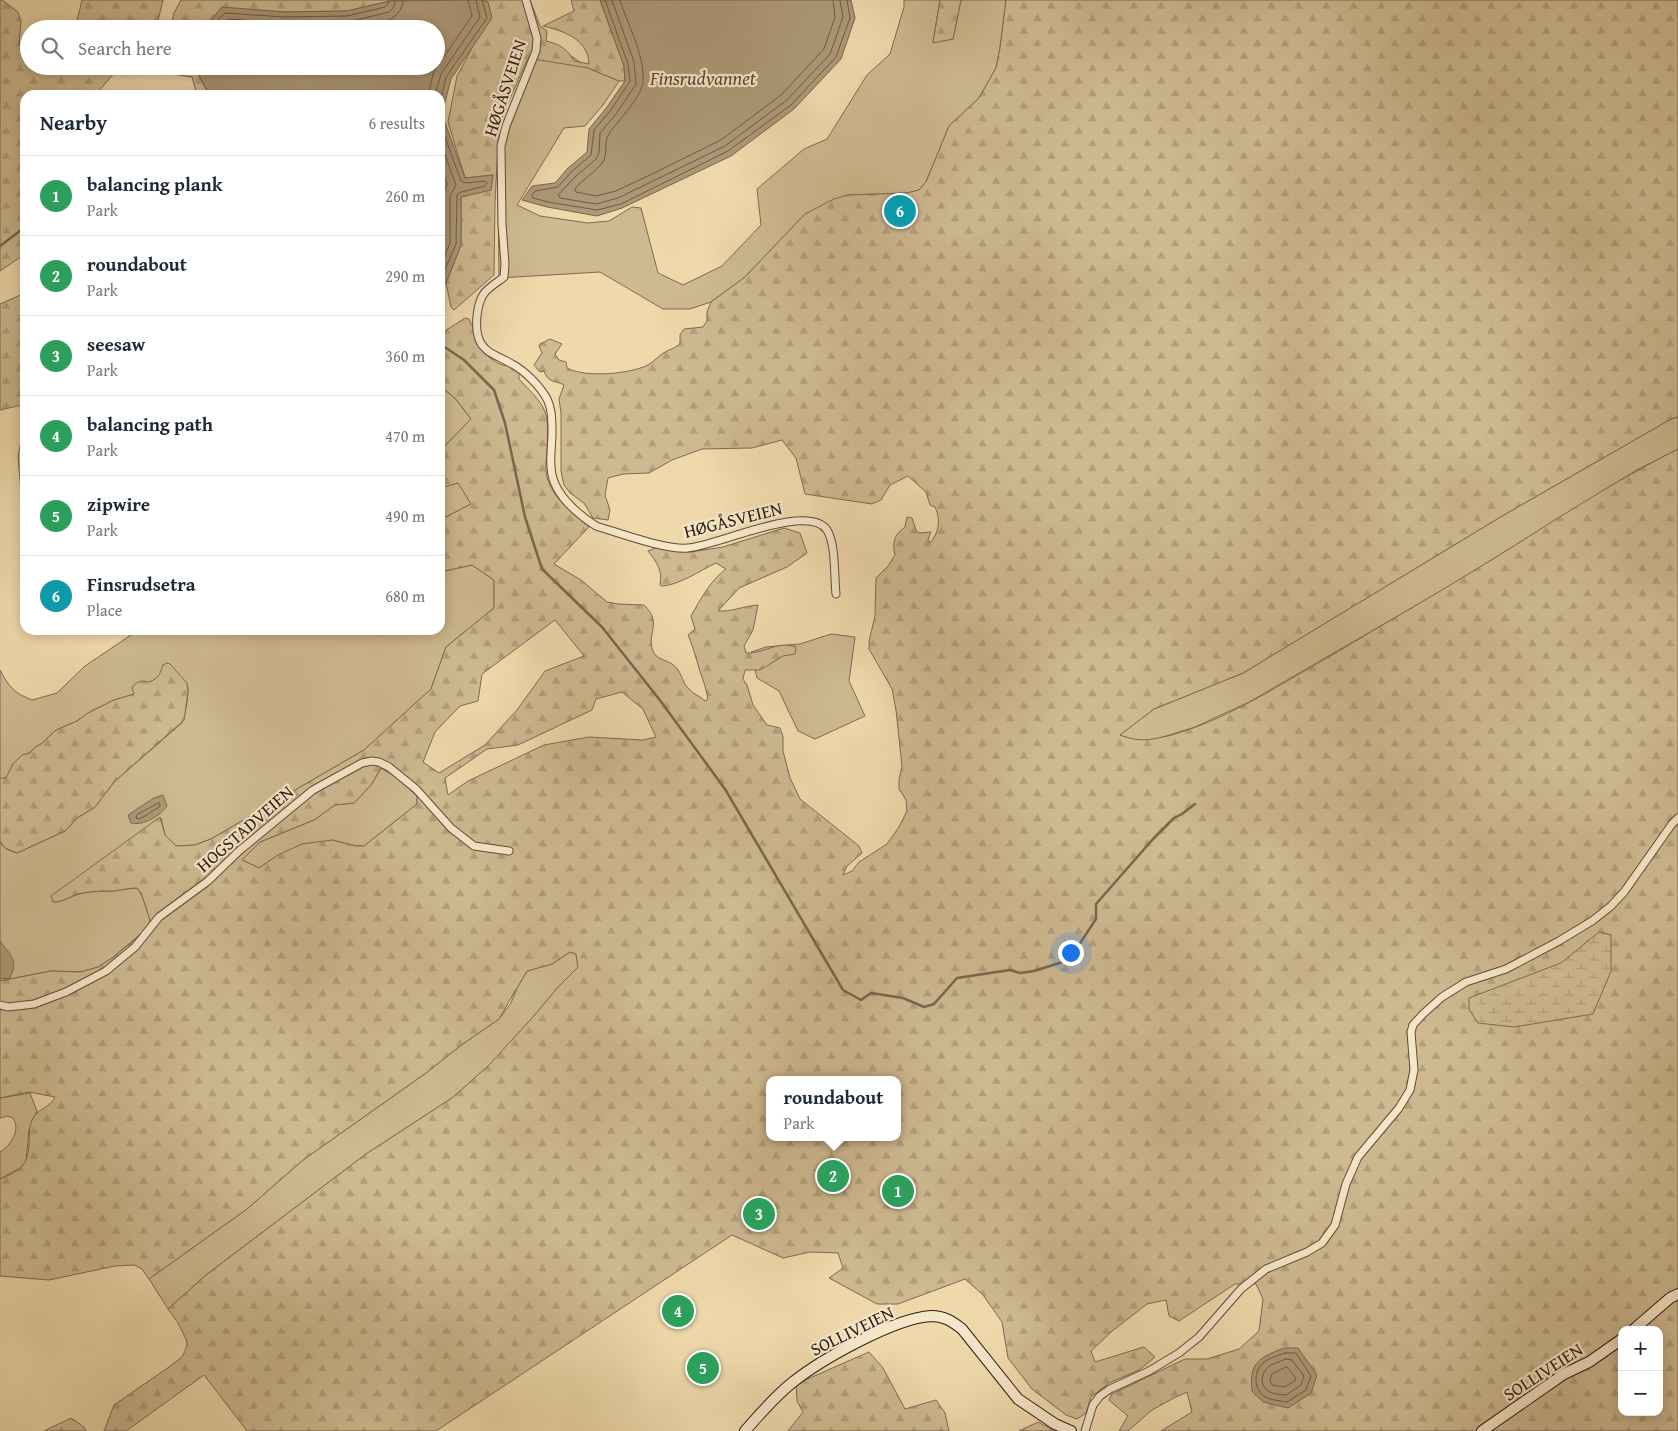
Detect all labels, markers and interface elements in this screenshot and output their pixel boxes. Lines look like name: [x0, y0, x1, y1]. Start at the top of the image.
search box: [20, 20, 445, 75]
icon: search: [38, 34, 66, 62]
text: Search here: [78, 34, 172, 62]
street label: HØGÅSVEIEN: [476, 36, 533, 140]
water label: Finsrudvannet: [649, 64, 757, 92]
text: Nearby: [40, 107, 107, 138]
text: 6 results: [368, 111, 425, 135]
text: balancing plank: [87, 170, 223, 198]
text: 1: [52, 184, 60, 208]
text: 260 m: [385, 184, 425, 208]
pin: 6: [884, 192, 916, 230]
text: Park: [87, 198, 118, 222]
text: roundabout: [87, 250, 187, 278]
text: 2: [52, 264, 60, 288]
text: 290 m: [385, 264, 425, 288]
text: Park: [87, 278, 118, 302]
text: seesaw: [87, 330, 145, 358]
text: 3: [52, 344, 60, 368]
text: 360 m: [385, 344, 425, 368]
text: Park: [87, 358, 118, 382]
text: balancing path: [87, 410, 213, 438]
text: 4: [52, 424, 60, 448]
text: 470 m: [385, 424, 425, 448]
text: Park: [87, 438, 118, 462]
text: zipwire: [87, 490, 150, 518]
street label: HØGÅSVEIEN: [681, 494, 785, 545]
text: 5: [52, 504, 60, 528]
text: 490 m: [385, 504, 425, 528]
text: Park: [87, 518, 118, 542]
text: Finsrudsetra: [87, 570, 196, 598]
text: 6: [52, 584, 60, 608]
text: 680 m: [385, 584, 425, 608]
text: Place: [87, 598, 122, 622]
street label: HOGSTADVEIEN: [190, 779, 299, 878]
your location: [1058, 940, 1084, 966]
popup: [766, 1076, 901, 1141]
text: roundabout: [784, 1083, 883, 1111]
text: Park: [784, 1111, 814, 1135]
pin: 2: [817, 1157, 849, 1195]
pin: 1: [882, 1172, 914, 1210]
pin: 3: [743, 1195, 775, 1233]
pin: 4: [662, 1292, 694, 1330]
street label: SOLLIVEIEN: [805, 1299, 898, 1362]
map controls: [1618, 1326, 1663, 1416]
button: +: [1618, 1326, 1663, 1371]
street label: SOLLIVEIEN: [1498, 1336, 1588, 1407]
pin: 5: [687, 1349, 719, 1387]
button: −: [1618, 1371, 1663, 1416]

